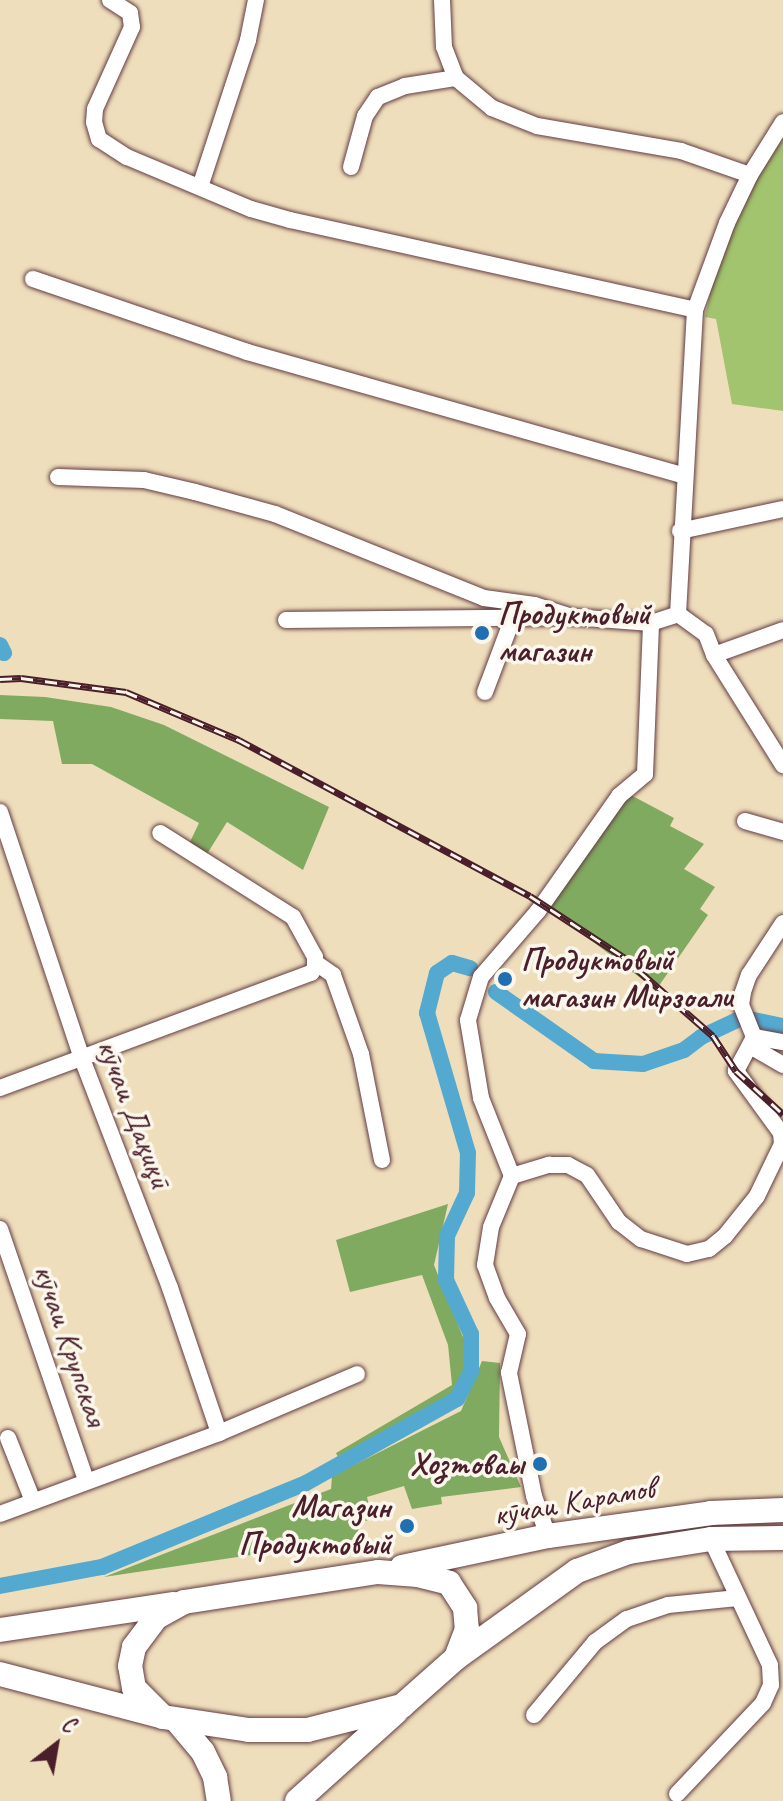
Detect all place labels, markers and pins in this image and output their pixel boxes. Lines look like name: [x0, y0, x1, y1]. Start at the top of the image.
place label: Продуктовый магазин: [498, 596, 650, 671]
marker: Продуктовый магазин: [473, 624, 491, 642]
place label: Продуктовый магазин Мирзоали: [521, 942, 731, 1017]
marker: Продуктовый магазин Мирзоали: [496, 970, 514, 988]
place label: Хозтоваы: [410, 1445, 524, 1483]
marker: Хозтоваы: [531, 1455, 549, 1473]
place label: Магазин Продуктовый: [239, 1489, 391, 1564]
marker: Магазин Продуктовый: [398, 1517, 416, 1535]

